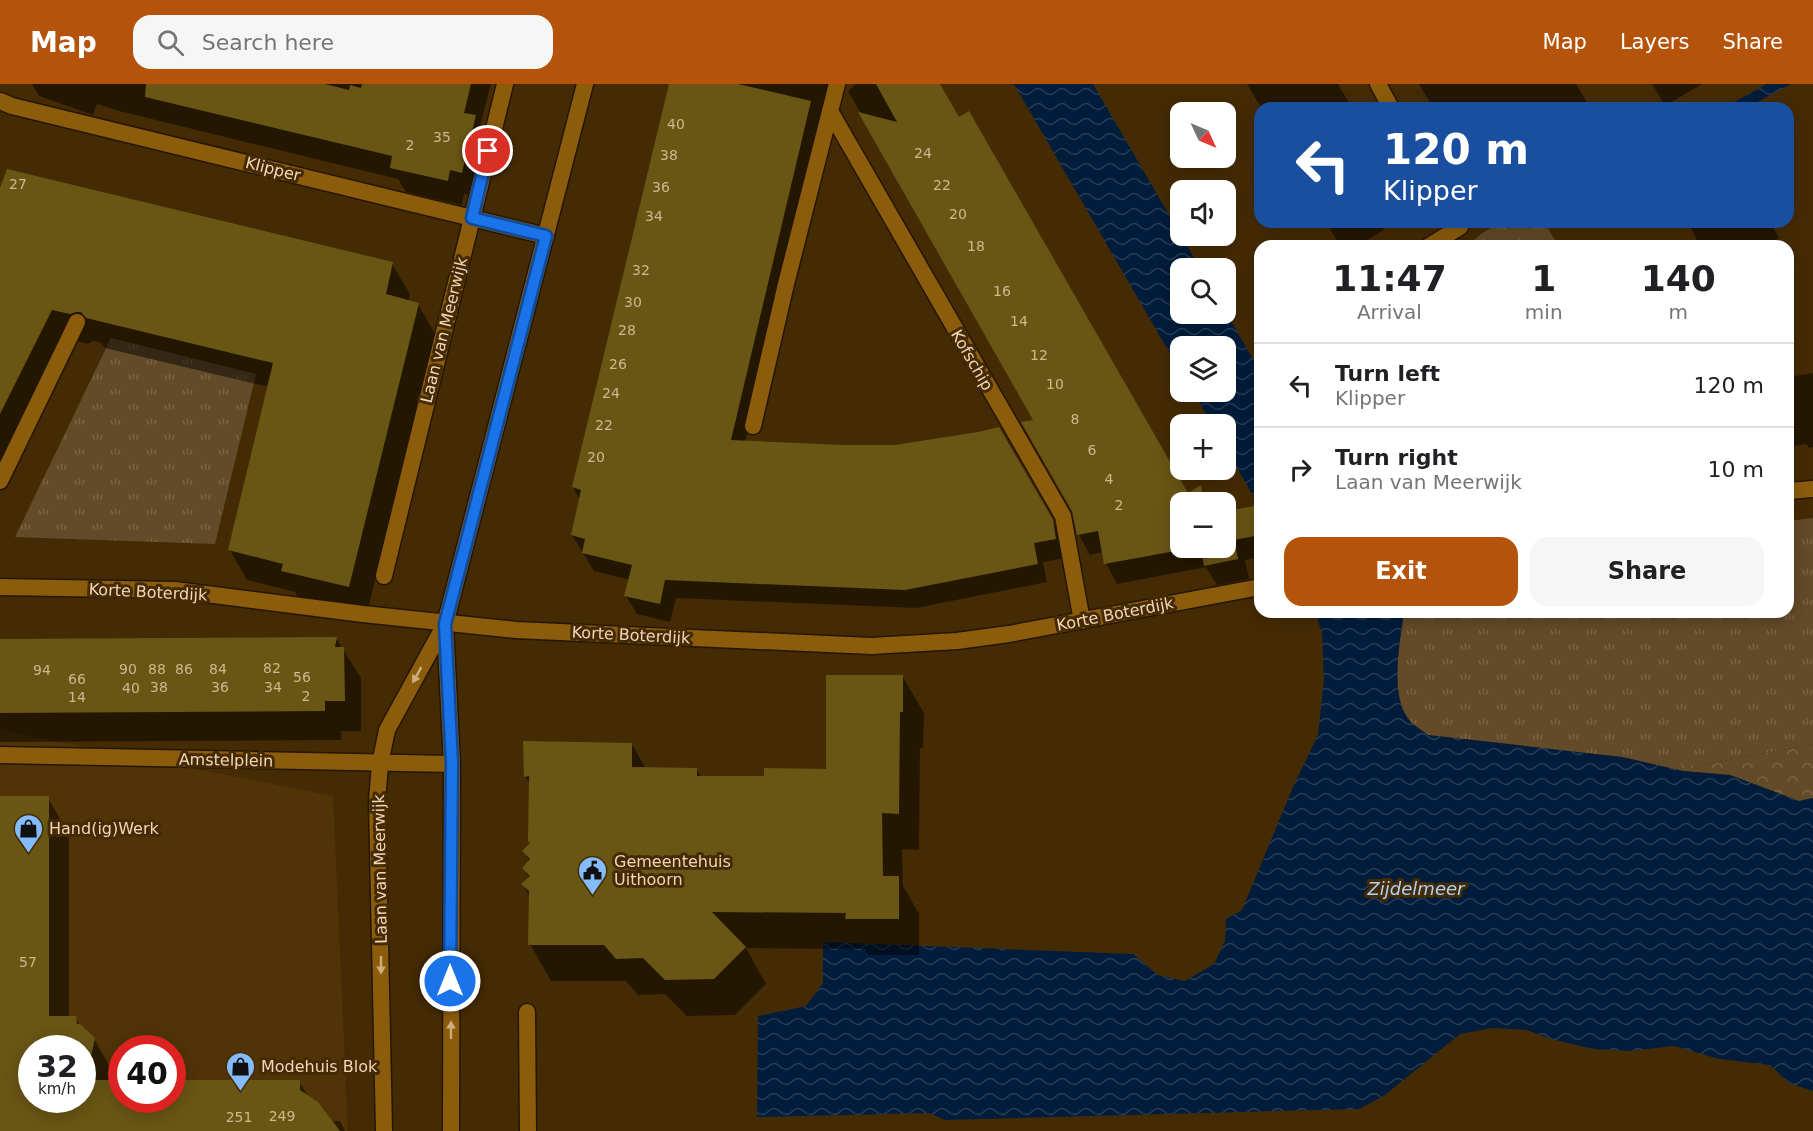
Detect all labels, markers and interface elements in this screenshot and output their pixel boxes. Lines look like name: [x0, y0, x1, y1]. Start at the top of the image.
search box: [133, 15, 553, 69]
text: Map: [30, 26, 97, 59]
icon: search: [154, 26, 187, 59]
text: Search here: [202, 30, 334, 55]
text: Map: [1543, 30, 1587, 54]
text: Layers: [1620, 30, 1689, 54]
text: Share: [1722, 30, 1783, 54]
north arrow: [1170, 102, 1236, 168]
map controls: [1170, 102, 1236, 558]
house number: 40: [667, 116, 685, 132]
pin: [462, 125, 513, 176]
text: 120 m: [1383, 125, 1529, 174]
icon: left: [1284, 126, 1362, 204]
house number: 35: [433, 129, 451, 145]
icon: arrive: [471, 134, 504, 167]
house number: 2: [406, 137, 414, 153]
house number: 24: [914, 145, 932, 161]
house number: 38: [660, 147, 678, 163]
street label: Klipper: [243, 153, 303, 185]
text: Klipper: [1383, 175, 1478, 206]
house number: 27: [9, 176, 27, 192]
house number: 22: [933, 177, 951, 193]
house number: 36: [652, 179, 670, 195]
button: sound: [1170, 180, 1236, 246]
house number: 20: [949, 206, 967, 222]
house number: 34: [645, 208, 663, 224]
house number: 18: [967, 238, 985, 254]
street label: Laan van Meerwijk: [417, 254, 471, 405]
button: search: [1170, 258, 1236, 324]
text: 11:47: [1332, 258, 1447, 299]
text: 1: [1531, 258, 1556, 299]
text: 140: [1641, 258, 1716, 299]
house number: 32: [632, 262, 650, 278]
house number: 16: [993, 283, 1011, 299]
house number: 30: [624, 294, 642, 310]
text: Arrival: [1357, 300, 1422, 324]
text: min: [1525, 300, 1563, 324]
text: m: [1669, 300, 1688, 324]
house number: 14: [1010, 313, 1028, 329]
house number: 28: [618, 322, 636, 338]
street label: Kofschip: [947, 326, 997, 394]
button: layers: [1170, 336, 1236, 402]
house number: 12: [1030, 347, 1048, 363]
house number: 26: [609, 356, 627, 372]
text: Turn left: [1335, 361, 1440, 386]
icon: left: [1284, 369, 1317, 402]
text: 120 m: [1694, 373, 1764, 398]
house number: 10: [1046, 376, 1064, 392]
house number: 24: [602, 385, 620, 401]
text: Klipper: [1335, 386, 1405, 410]
house number: 8: [1071, 411, 1079, 427]
button: +: [1170, 414, 1236, 480]
house number: 22: [595, 417, 613, 433]
house number: 6: [1088, 442, 1097, 458]
text: Turn right: [1335, 445, 1458, 470]
house number: 20: [587, 449, 605, 465]
icon: right: [1284, 453, 1317, 486]
text: 10 m: [1708, 457, 1764, 482]
text: Laan van Meerwijk: [1335, 470, 1522, 494]
house number: 4: [1105, 471, 1114, 487]
button: −: [1170, 492, 1236, 558]
house number: 2: [1115, 497, 1123, 513]
button: Exit: [1284, 537, 1518, 606]
button: Share: [1530, 537, 1764, 606]
street label: Korte Boterdijk: [88, 579, 209, 605]
street label: Korte Boterdijk: [1055, 593, 1176, 635]
street label: Korte Boterdijk: [571, 622, 692, 648]
house number: 82: [263, 660, 281, 676]
house number: 90: [119, 661, 137, 677]
house number: 88: [148, 661, 166, 677]
house number: 86: [175, 661, 193, 677]
house number: 84: [209, 661, 227, 677]
house number: 94: [33, 662, 51, 678]
one-way arrow: [412, 667, 422, 684]
house number: 56: [293, 669, 311, 685]
house number: 66: [68, 671, 86, 687]
house number: 38: [150, 679, 168, 695]
house number: 36: [211, 679, 229, 695]
house number: 34: [264, 679, 282, 695]
house number: 40: [122, 680, 140, 696]
house number: 2: [302, 688, 310, 704]
house number: 14: [68, 689, 86, 705]
street label: Amstelplein: [179, 750, 273, 770]
street label: Laan van Meerwijk: [369, 793, 391, 944]
shop icon: Hand(ig)Werk: [12, 812, 44, 854]
place label: Hand(ig)Werk: [49, 819, 160, 838]
place label: Gemeentehuis Uithoorn: [614, 852, 731, 889]
public building icon: Gemeentehuis Uithoorn: [577, 854, 609, 896]
water label: Zijdelmeer: [1367, 878, 1466, 899]
position arrow: [418, 949, 482, 1013]
house number: 57: [19, 954, 37, 970]
one-way arrow: [376, 955, 386, 974]
one-way arrow: [446, 1021, 456, 1040]
speed limit sign: 40: [108, 1035, 186, 1113]
text: 32: [36, 1049, 78, 1084]
shop icon: Modehuis Blok: [224, 1050, 256, 1092]
place label: Modehuis Blok: [261, 1057, 378, 1076]
text: km/h: [38, 1080, 76, 1098]
house number: 249: [269, 1108, 295, 1124]
house number: 251: [226, 1109, 252, 1125]

